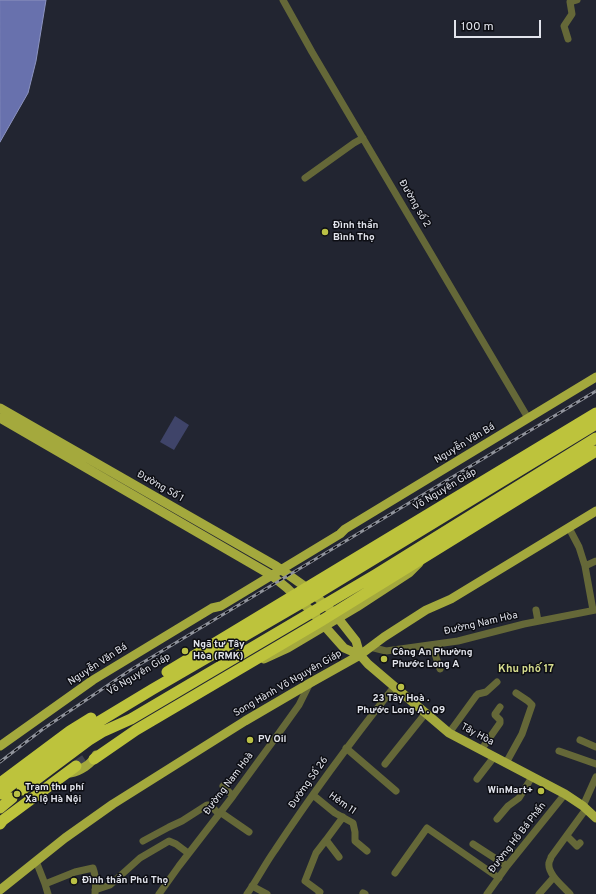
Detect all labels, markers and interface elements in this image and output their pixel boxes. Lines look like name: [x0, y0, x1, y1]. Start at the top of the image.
scale bar: [456, 12, 543, 38]
text: 100 m: [461, 19, 494, 35]
street label: Đường số 2: [396, 178, 432, 230]
place label: Đình thần Bình Thọ: [333, 220, 378, 244]
marker: Đình thần Bình Thọ: [320, 227, 330, 237]
street label: Nguyễn Văn Bá: [433, 421, 497, 467]
street label: Võ Nguyên Giáp: [411, 466, 479, 514]
street label: Đường Số 1: [135, 469, 185, 505]
street label: Đường Nam Hòa: [443, 610, 519, 638]
place label: Ngã tư Tây Hòa (RMK): [193, 639, 245, 662]
street label: Nguyễn Văn Bá: [66, 641, 130, 689]
marker: Ngã tư Tây Hòa (RMK): [180, 646, 190, 656]
place label: Công An Phường Phước Long A: [392, 647, 472, 670]
street label: Song Hành Võ Nguyên Giáp: [232, 648, 344, 720]
street label: Võ Nguyên Giáp: [105, 651, 173, 699]
marker: Công An Phường Phước Long A: [379, 654, 389, 664]
district label: Khu phố 17: [498, 663, 554, 677]
marker: 23 Tây Hoà . Phước Long A . Q9: [396, 682, 406, 692]
place label: 23 Tây Hoà . Phước Long A . Q9: [357, 693, 445, 716]
street label: Tây Hòa: [458, 721, 496, 749]
place label: PV Oil: [258, 734, 286, 746]
marker: PV Oil: [245, 735, 255, 745]
street label: Đường Nam Hoà: [202, 750, 256, 818]
street label: Đường Số 26: [287, 755, 331, 811]
place label: Trạm thu phí Xa lộ Hà Nội: [25, 782, 84, 806]
place label: WinMart+: [488, 785, 533, 797]
marker: WinMart+: [536, 786, 546, 796]
marker: Trạm thu phí Xa lộ Hà Nội: [12, 789, 22, 799]
street label: Hẻm 11: [326, 790, 358, 818]
street label: Đường Hồ Bá Phấn: [487, 800, 549, 876]
place label: Đình thần Phú Thọ: [82, 875, 168, 887]
marker: Đình thần Phú Thọ: [69, 876, 79, 886]

